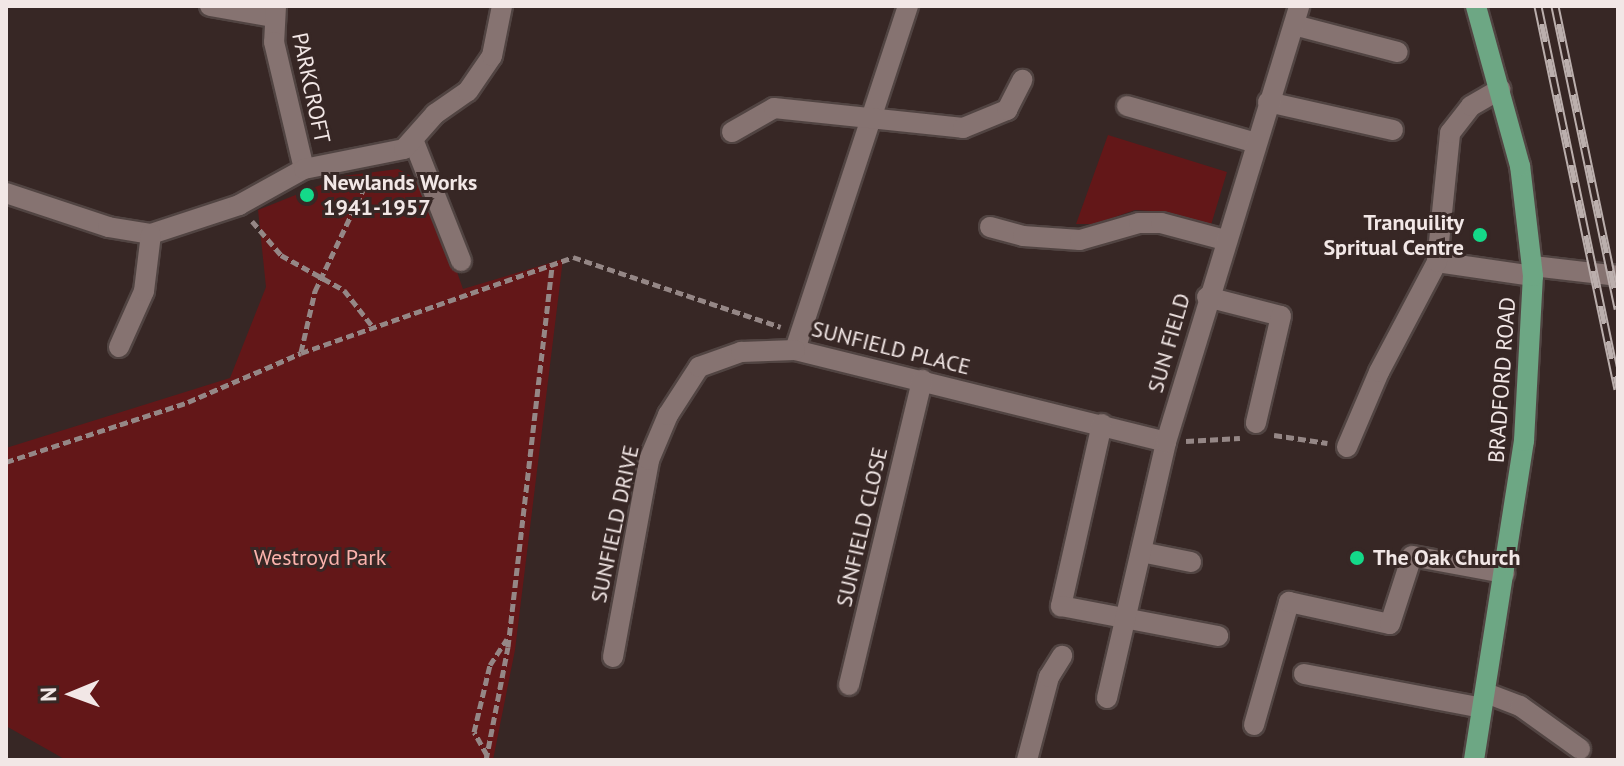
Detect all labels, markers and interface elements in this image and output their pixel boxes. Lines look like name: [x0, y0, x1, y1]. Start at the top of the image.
street label: PARKCROFT: [286, 30, 336, 146]
place label: Newlands Works 1941-1957: [323, 169, 478, 220]
marker: Newlands Works 1941-1957: [298, 186, 316, 204]
place label: Tranquility Spritual Centre: [1323, 209, 1464, 260]
marker: Tranquility Spritual Centre: [1471, 226, 1489, 244]
street label: SUN FIELD: [1142, 290, 1196, 396]
street label: BRADFORD ROAD: [1483, 296, 1521, 464]
street label: SUNFIELD PLACE: [809, 316, 973, 380]
street label: SUNFIELD DRIVE: [585, 443, 645, 605]
street label: SUNFIELD CLOSE: [831, 445, 893, 609]
park label: Westroyd Park: [254, 545, 386, 571]
place label: The Oak Church: [1373, 545, 1522, 571]
marker: The Oak Church: [1348, 549, 1366, 567]
north arrow: [32, 654, 112, 734]
text: N: [34, 687, 62, 702]

